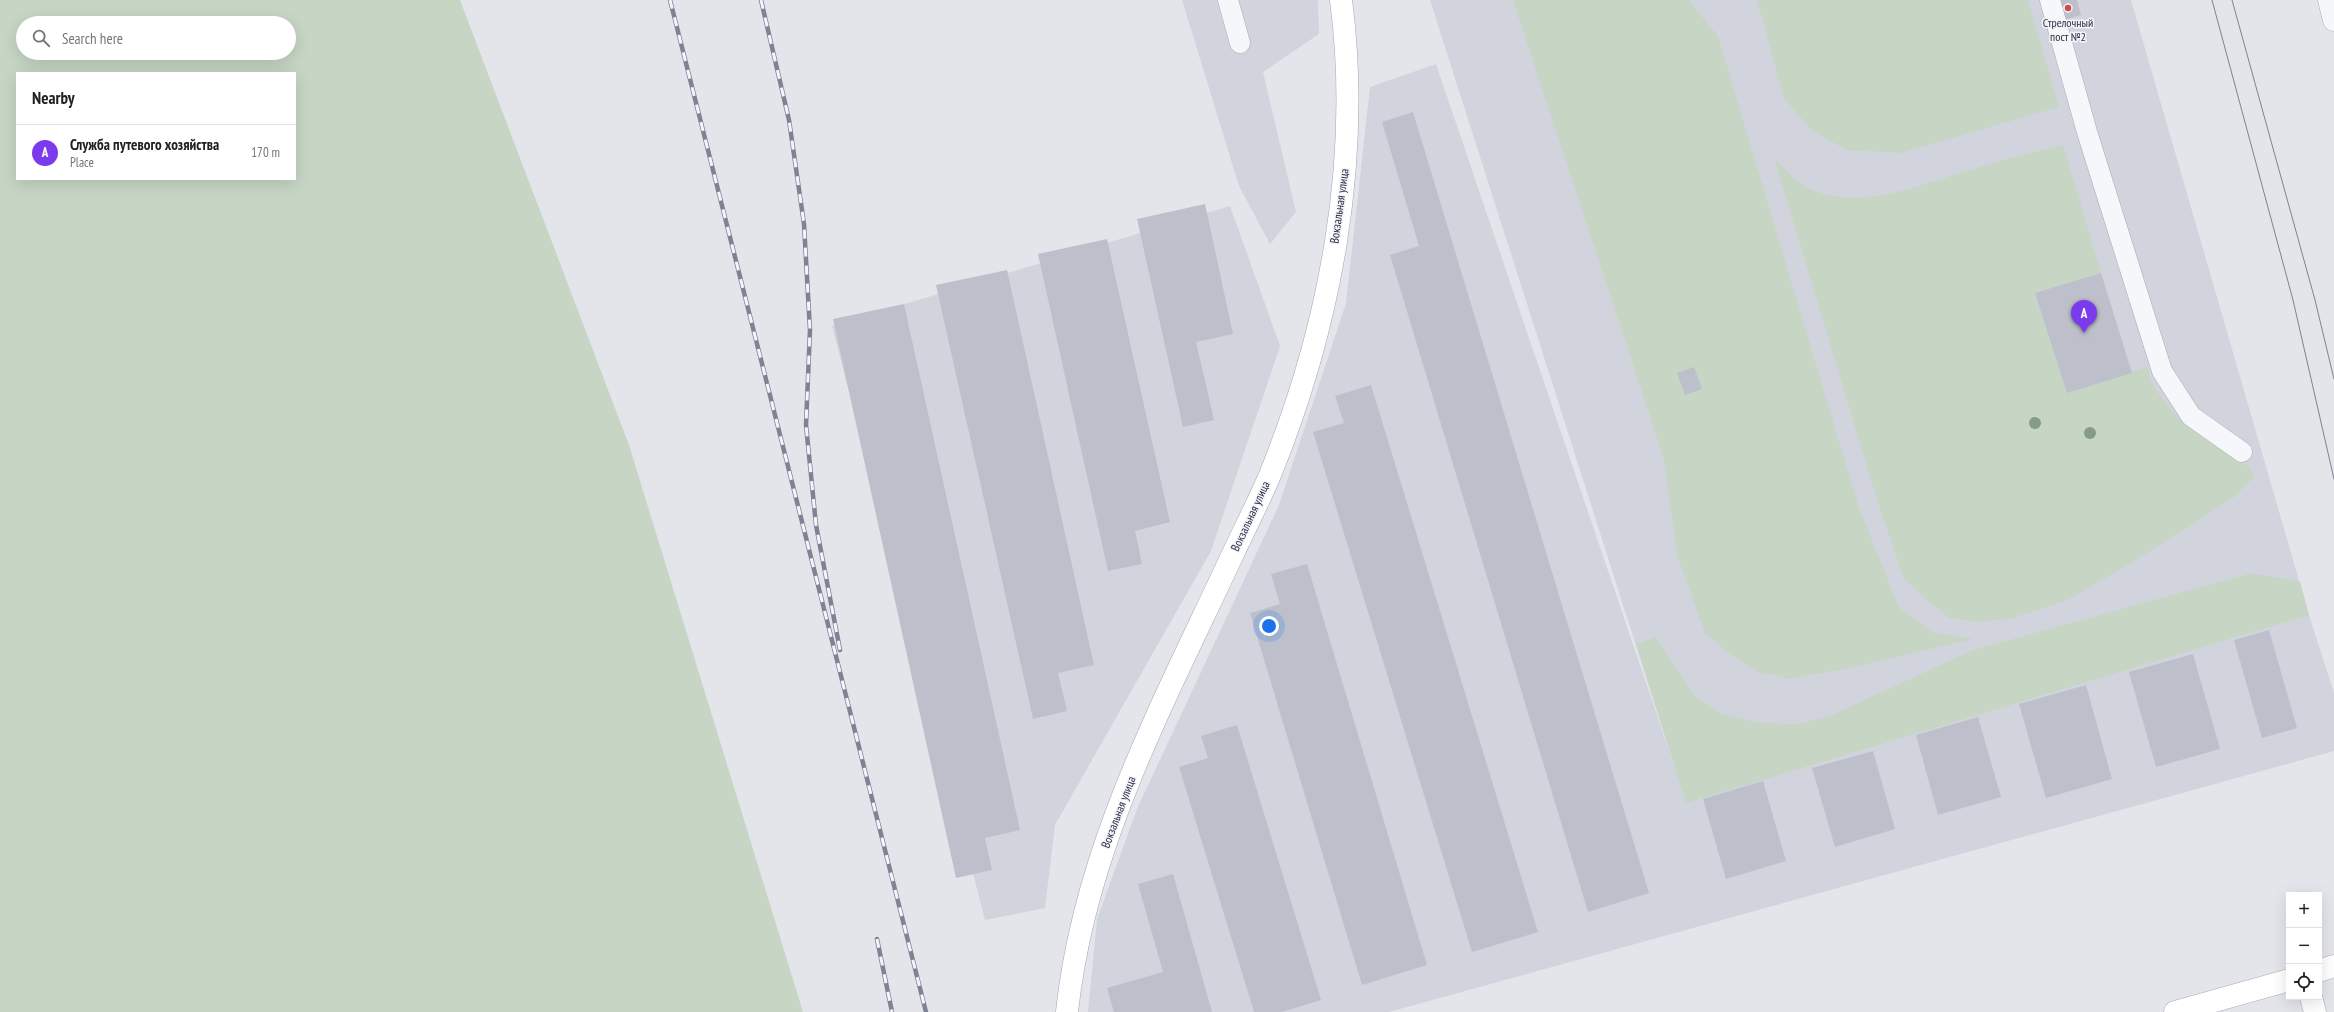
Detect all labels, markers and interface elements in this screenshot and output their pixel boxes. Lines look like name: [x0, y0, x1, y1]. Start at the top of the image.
marker: Стрелочный пост №2: [2063, 3, 2073, 13]
place label: Стрелочный пост №2: [2043, 15, 2093, 44]
search box: [16, 16, 296, 60]
icon: search: [30, 27, 52, 49]
text: Search here: [62, 29, 123, 48]
text: Nearby: [32, 87, 75, 109]
text: Служба путевого хозяйства: [70, 135, 219, 154]
text: A: [42, 144, 48, 161]
text: 170 m: [251, 144, 280, 161]
text: Place: [70, 154, 94, 171]
street label: Вокзальная улица: [1326, 167, 1352, 245]
pin: A: [2071, 300, 2097, 333]
street label: Вокзальная улица: [1227, 478, 1273, 553]
your location: [1259, 616, 1279, 636]
street label: Вокзальная улица: [1097, 774, 1139, 850]
map controls: [2286, 892, 2322, 1000]
button: +: [2286, 892, 2322, 928]
button: −: [2286, 928, 2322, 964]
button: locate: [2286, 964, 2322, 1000]

